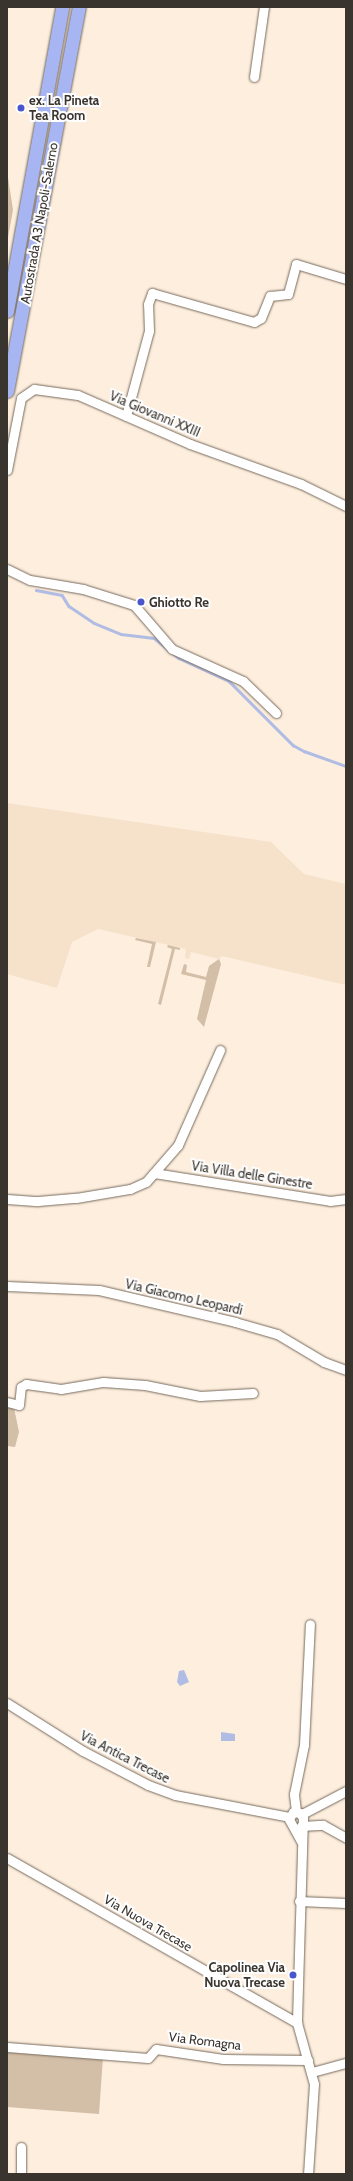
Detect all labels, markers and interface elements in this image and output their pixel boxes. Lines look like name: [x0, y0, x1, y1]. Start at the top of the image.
place label: ex. La Pineta Tea Room: [29, 93, 99, 124]
marker: ex. La Pineta Tea Room: [16, 103, 26, 113]
street label: Autostrada A3 Napoli-Salerno: [17, 141, 61, 305]
street label: Via Giovanni XXIII: [107, 388, 203, 440]
place label: Ghiotto Re: [149, 594, 209, 610]
marker: Ghiotto Re: [136, 597, 146, 607]
street label: Via Villa delle Ginestre: [190, 1158, 314, 1192]
street label: Via Giacomo Leopardi: [124, 1276, 244, 1318]
street label: Via Antica Trecase: [78, 1728, 172, 1786]
street label: Via Nuova Trecase: [101, 1891, 195, 1955]
place label: Capolinea Via Nuova Trecase: [204, 1960, 285, 1991]
marker: Capolinea Via Nuova Trecase: [288, 1970, 298, 1980]
street label: Via Romagna: [168, 2029, 242, 2053]

